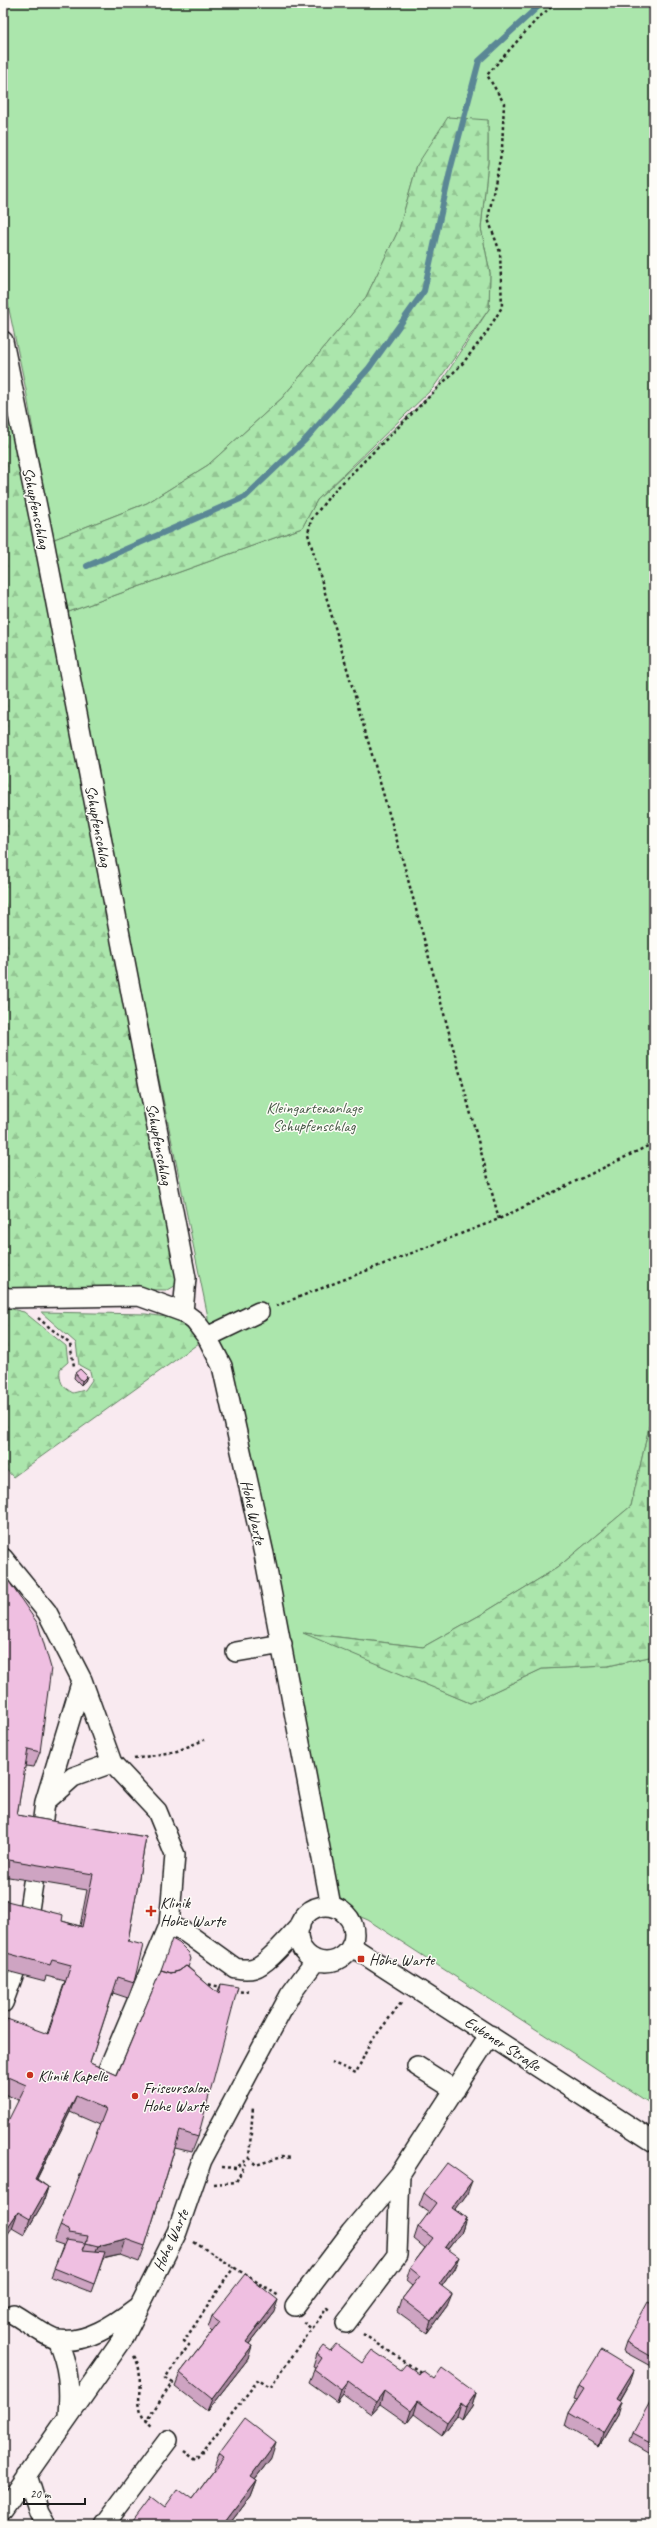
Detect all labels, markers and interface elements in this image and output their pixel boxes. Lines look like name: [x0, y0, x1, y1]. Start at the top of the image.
street label: Schupfenschlag: [18, 466, 55, 552]
street label: Schupfenschlag: [80, 784, 116, 870]
park label: Kleingartenanlage Schupfenschlag: [266, 1098, 364, 1136]
street label: Schupfenschlag: [141, 1102, 177, 1188]
street label: Hohe Warte: [236, 1478, 271, 1548]
place label: Klinik Hohe Warte: [160, 1893, 227, 1931]
marker: Klinik Hohe Warte: [145, 1905, 157, 1917]
place label: Hohe Warte: [369, 1950, 436, 1970]
marker: Hohe Warte: [356, 1954, 366, 1964]
street label: Eubener Straße: [461, 2012, 546, 2077]
place label: Klinik Kapelle: [38, 2066, 109, 2086]
marker: Klinik Kapelle: [25, 2070, 35, 2080]
place label: Friseursalon Hohe Warte: [143, 2078, 210, 2116]
marker: Friseursalon Hohe Warte: [130, 2091, 140, 2101]
street label: Hohe Warte: [148, 2205, 194, 2274]
scale bar: [24, 2480, 85, 2506]
text: 20 m: [30, 2486, 52, 2502]

